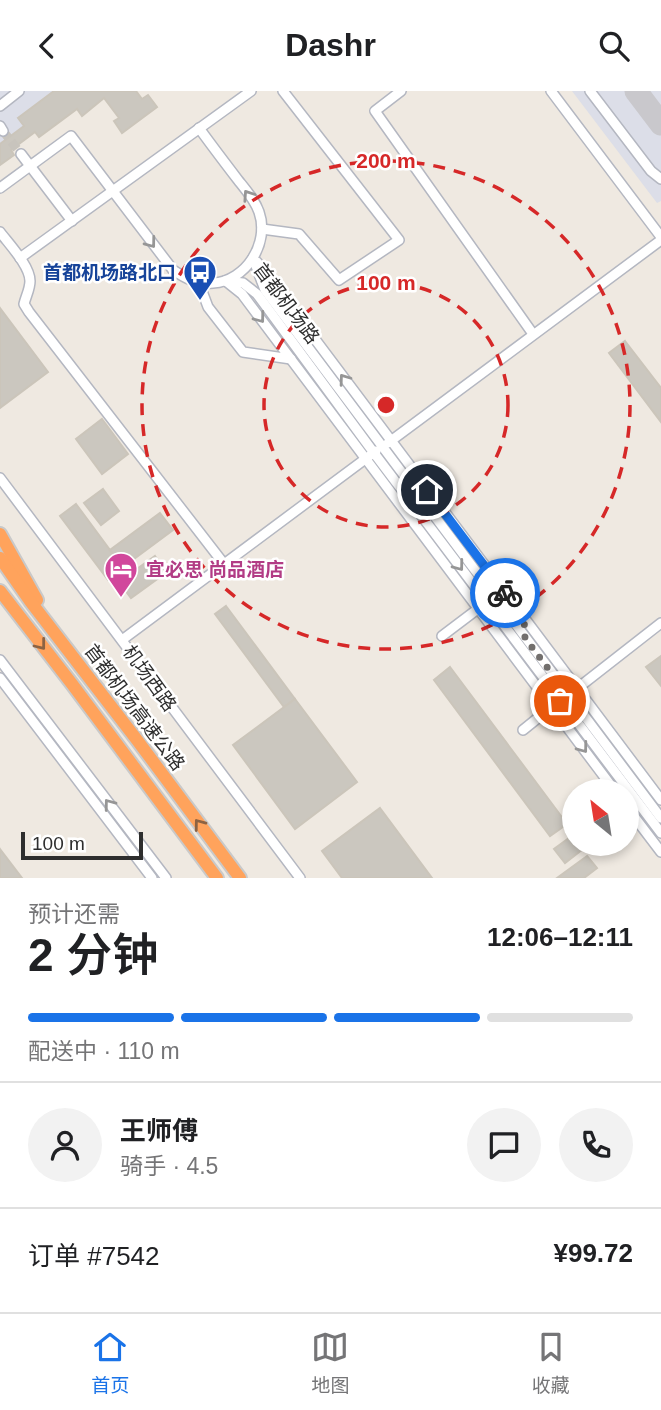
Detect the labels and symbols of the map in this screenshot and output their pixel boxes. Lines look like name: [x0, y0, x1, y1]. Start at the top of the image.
text: 200 m: [356, 149, 416, 172]
one-way arrow: [244, 190, 257, 203]
one-way arrow: [143, 235, 156, 248]
bus stop icon: 首都机场路北口: [181, 253, 219, 302]
street label: 首都机场路: [250, 259, 324, 348]
place label: 首都机场路北口: [43, 262, 176, 283]
text: 100 m: [356, 271, 416, 294]
one-way arrow: [251, 310, 264, 322]
one-way arrow: [340, 375, 353, 387]
centre of rings: [374, 393, 398, 417]
pin: [397, 460, 457, 520]
hotel icon: 宜必思 尚品酒店: [102, 550, 140, 599]
one-way arrow: [451, 558, 464, 571]
courier: [470, 558, 540, 628]
place label: 宜必思 尚品酒店: [146, 559, 284, 580]
one-way arrow: [33, 638, 46, 650]
street label: 首都机场高速公路: [80, 640, 189, 774]
street label: 机场西路: [119, 641, 180, 715]
pin: [530, 671, 590, 731]
one-way arrow: [575, 741, 588, 753]
north arrow: [562, 779, 639, 856]
one-way arrow: [105, 799, 118, 812]
one-way arrow: [194, 819, 207, 831]
scale bar: [21, 829, 144, 861]

